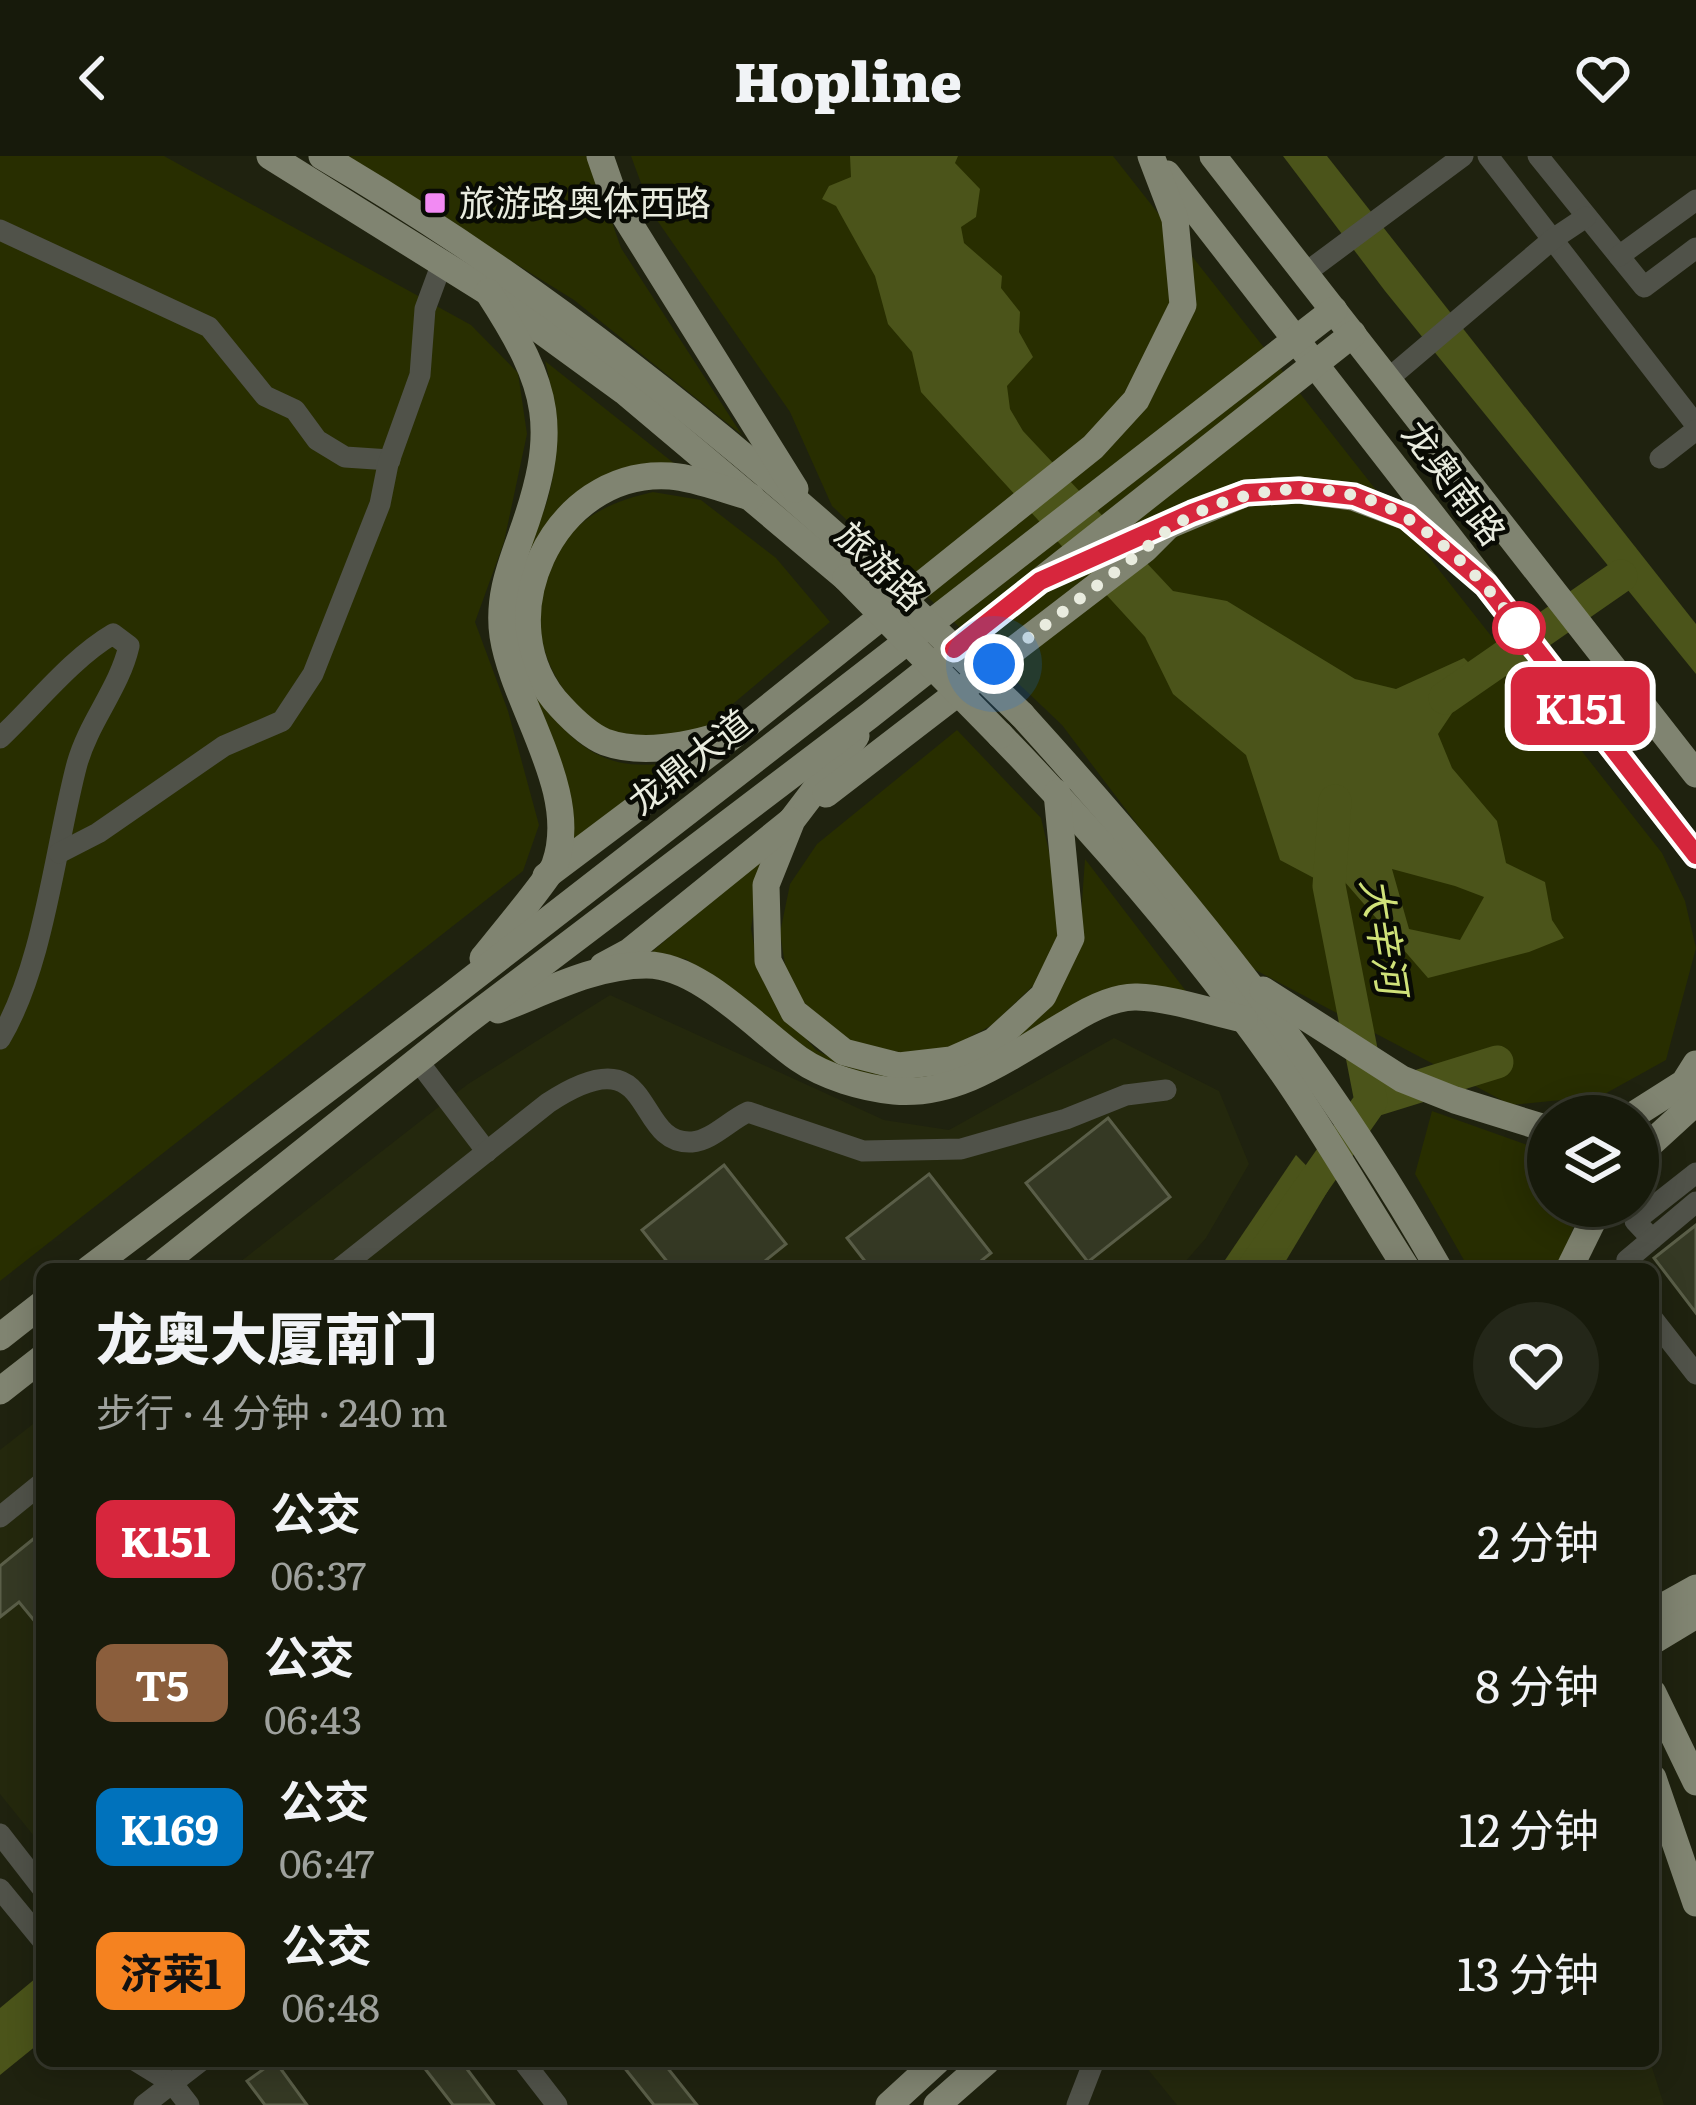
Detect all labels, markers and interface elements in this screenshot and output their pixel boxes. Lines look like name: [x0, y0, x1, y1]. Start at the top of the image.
text: Hopline: [734, 38, 962, 119]
icon: back: [60, 45, 126, 111]
icon: heart: [1570, 45, 1636, 111]
place label: 旅游路奥体西路: [459, 174, 711, 227]
marker: 旅游路奥体西路: [422, 190, 448, 216]
street label: 龙奥南路: [1391, 408, 1520, 555]
street label: 旅游路: [825, 508, 940, 621]
unlabelled marker: [1494, 603, 1544, 653]
your location: [964, 634, 1024, 694]
line badge: K151: [1496, 667, 1664, 745]
text: K151: [1535, 675, 1625, 737]
street label: 龙鼎大道: [615, 695, 762, 825]
water label: 大辛河: [1349, 873, 1426, 1005]
map controls: [1527, 1095, 1659, 1227]
button: layers: [1527, 1095, 1659, 1227]
text: 龙奥大厦南门: [96, 1293, 438, 1378]
button: heart: [1473, 1302, 1599, 1428]
text: 步行 · 4 分钟 · 240 m: [96, 1381, 448, 1439]
text: 公交: [271, 1477, 361, 1544]
text: 2 分钟: [1477, 1506, 1599, 1573]
text: K151: [120, 1508, 211, 1570]
text: 06:37: [271, 1544, 366, 1602]
text: 公交: [264, 1621, 354, 1688]
text: 8 分钟: [1475, 1650, 1599, 1717]
text: T5: [135, 1652, 189, 1714]
text: 06:43: [264, 1688, 362, 1746]
text: 公交: [279, 1765, 369, 1832]
text: 12 分钟: [1459, 1794, 1599, 1861]
text: K169: [120, 1796, 219, 1858]
text: 06:47: [279, 1832, 375, 1890]
text: 公交: [281, 1909, 371, 1976]
text: 13 分钟: [1457, 1938, 1599, 2005]
text: 济莱1: [120, 1940, 221, 2002]
text: 06:48: [281, 1976, 380, 2034]

